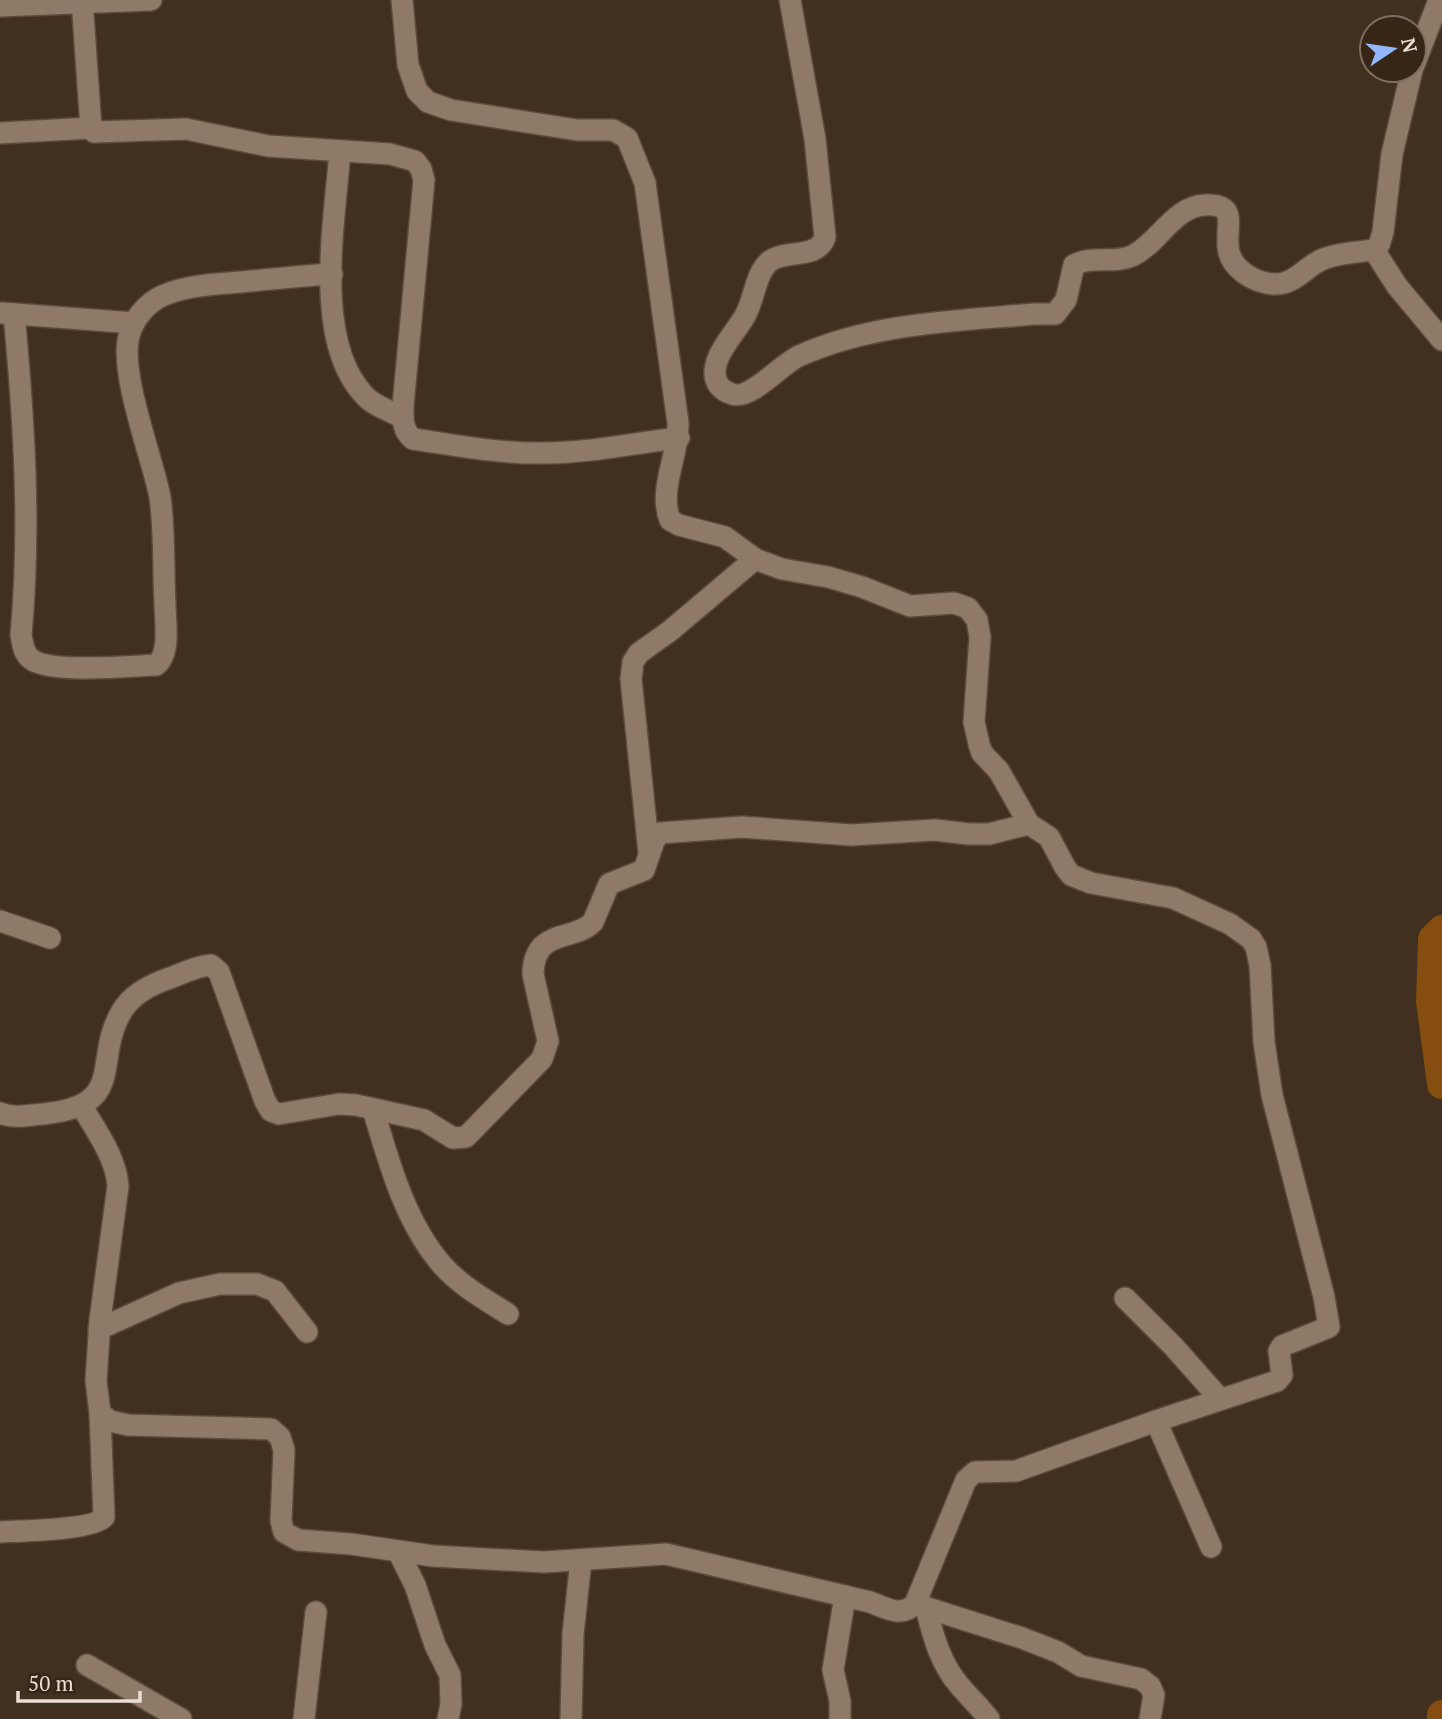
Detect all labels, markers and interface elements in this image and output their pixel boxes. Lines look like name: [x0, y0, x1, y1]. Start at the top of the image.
north arrow: [1358, 14, 1428, 84]
text: N: [1396, 35, 1424, 55]
scale bar: [18, 1660, 140, 1704]
text: 50 m: [28, 1669, 74, 1697]

